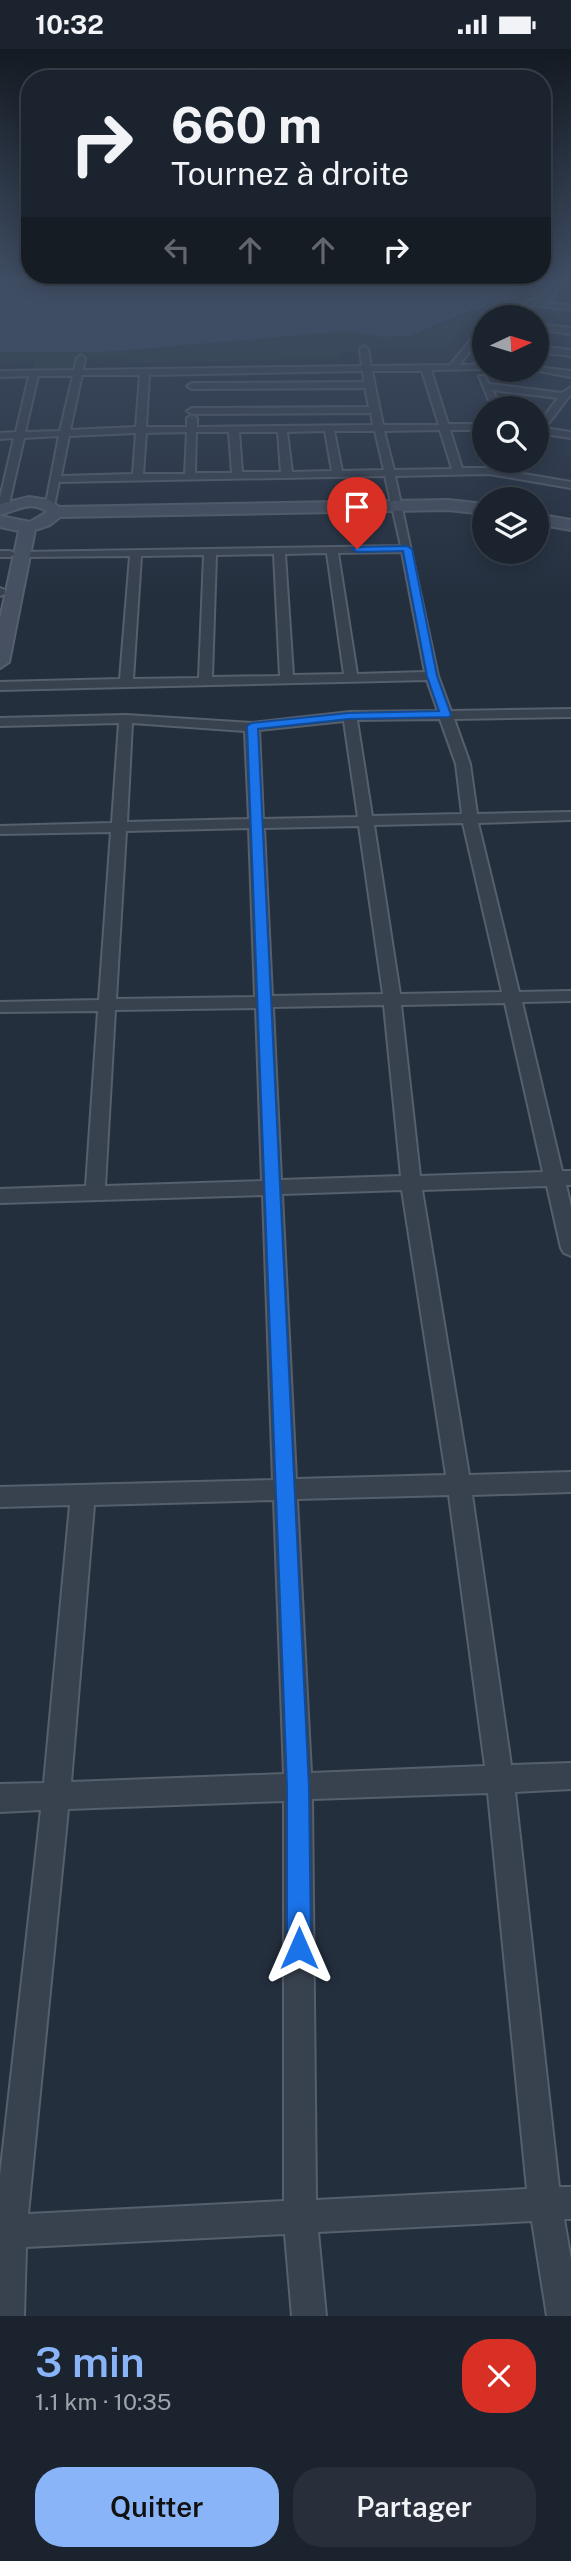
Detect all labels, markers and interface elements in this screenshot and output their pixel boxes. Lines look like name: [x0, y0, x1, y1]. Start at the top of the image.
text: 10:32: [35, 9, 104, 40]
text: 660 m: [171, 96, 322, 154]
icon: right: [56, 98, 147, 189]
text: Tournez à droite: [171, 155, 409, 192]
icon: left: [158, 231, 196, 269]
icon: ahead: [231, 231, 269, 269]
icon: ahead: [304, 231, 342, 269]
icon: right: [377, 231, 415, 269]
north arrow: [472, 305, 550, 381]
map controls: [472, 305, 549, 564]
button: search: [472, 396, 549, 473]
pin: [327, 477, 387, 549]
button: layers: [472, 487, 549, 564]
icon: arrive: [338, 488, 376, 526]
position arrow: [262, 1911, 336, 1985]
text: 3 min: [35, 2337, 145, 2386]
button: close: [462, 2339, 536, 2413]
text: 1.1 km · 10:35: [35, 2388, 171, 2415]
button: Quitter: [35, 2467, 279, 2547]
button: Partager: [293, 2467, 536, 2547]

